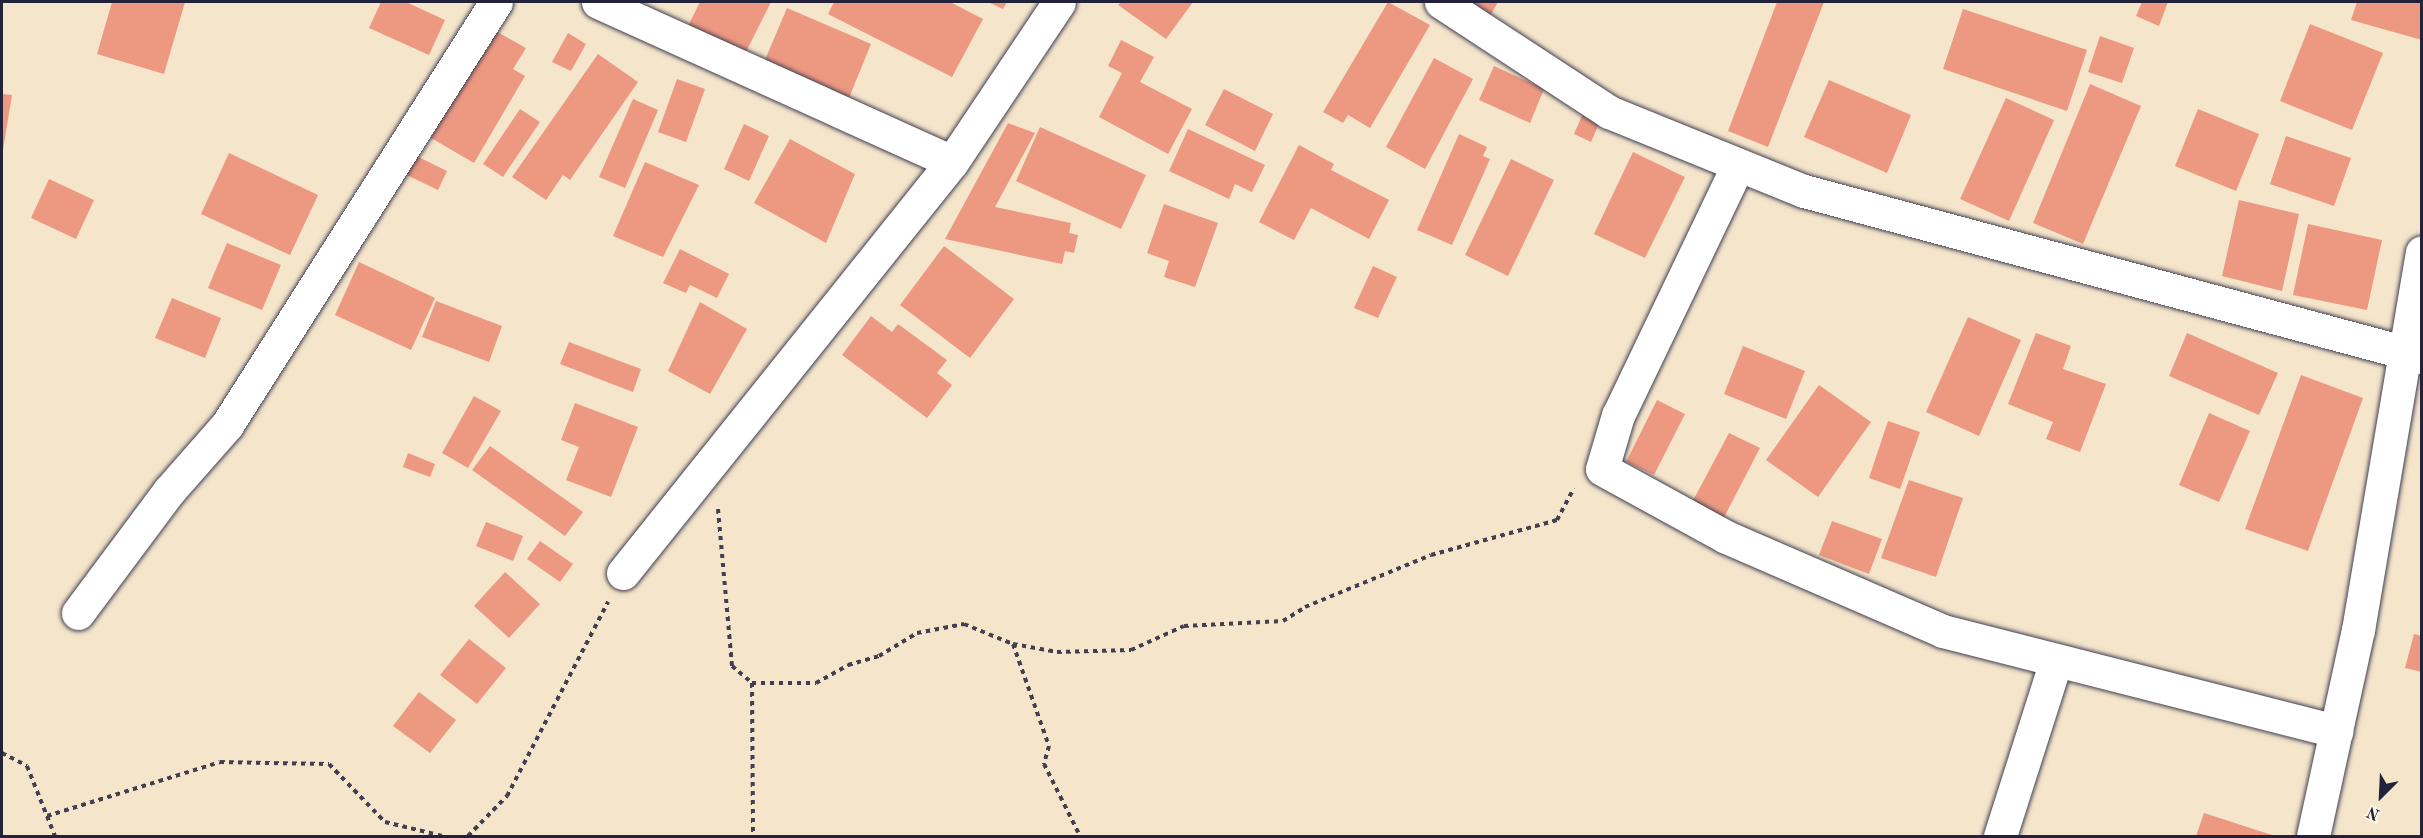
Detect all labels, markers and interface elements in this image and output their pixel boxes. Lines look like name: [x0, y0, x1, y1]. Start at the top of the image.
north arrow: [2351, 766, 2411, 826]
text: N: [2365, 803, 2383, 822]

